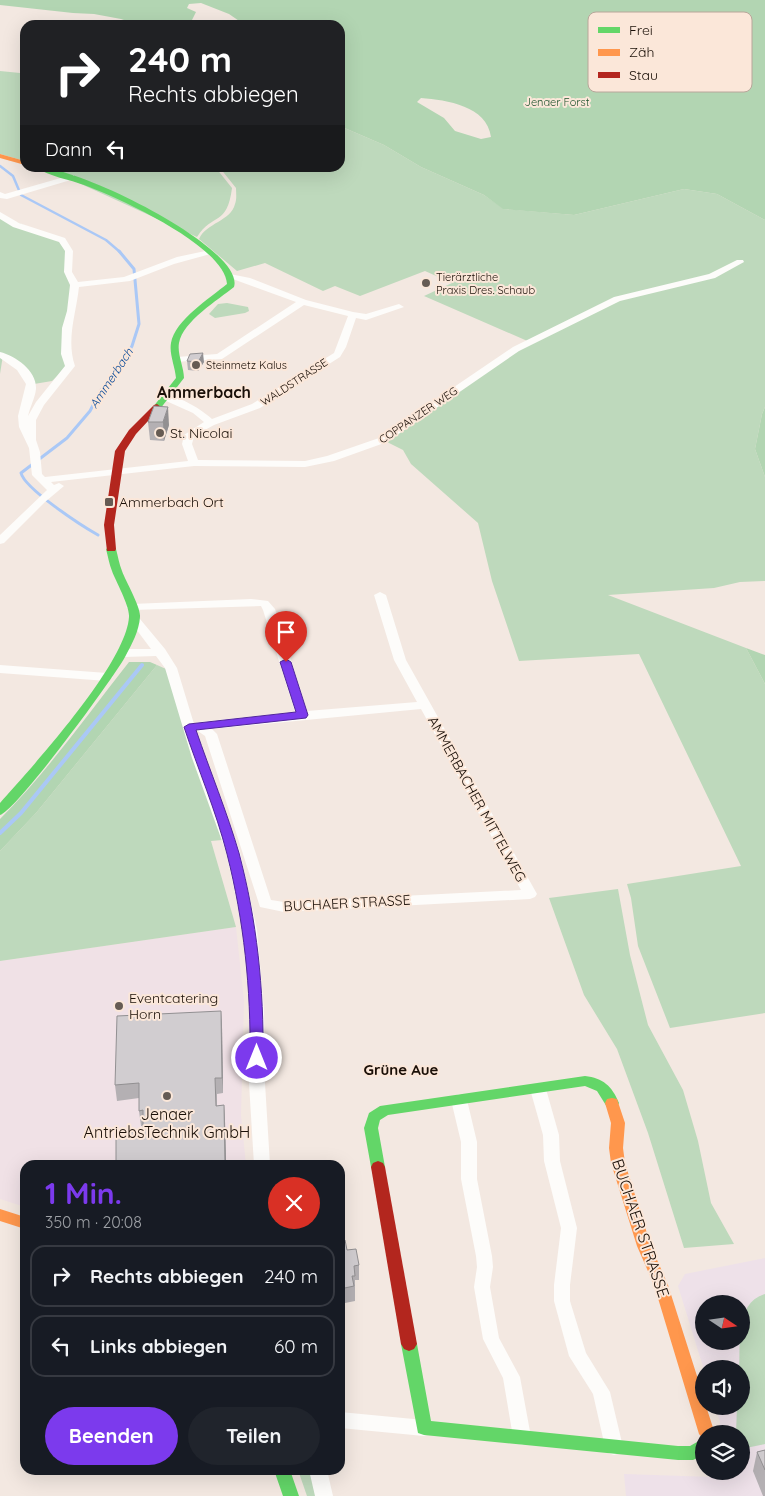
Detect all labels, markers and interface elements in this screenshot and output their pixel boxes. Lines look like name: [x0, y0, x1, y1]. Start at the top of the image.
legend: [588, 12, 752, 92]
text: Frei: [629, 21, 653, 39]
text: 240 m: [128, 37, 232, 81]
icon: right: [45, 40, 110, 105]
text: Zäh: [629, 43, 654, 61]
text: Stau: [629, 66, 658, 84]
text: Rechts abbiegen: [128, 80, 299, 108]
park label: Jenaer Forst: [525, 95, 590, 109]
icon: left: [102, 135, 130, 163]
text: Dann: [45, 137, 92, 161]
place label: Tierärztliche Praxis Dres. Schaub: [436, 270, 535, 297]
marker: Tierärztliche Praxis Dres. Schaub: [420, 277, 432, 289]
water label: Ammerbach: [86, 345, 136, 411]
street label: WALDSTRASSE: [258, 355, 330, 409]
place label: Steinmetz Kalus: [206, 358, 287, 372]
marker: Steinmetz Kalus: [190, 359, 202, 371]
district label: Ammerbach: [157, 382, 251, 402]
street label: COPPANZER WEG: [376, 384, 460, 446]
place label: St. Nicolai: [170, 424, 233, 442]
marker: St. Nicolai: [154, 427, 166, 439]
place label: Ammerbach Ort: [119, 493, 224, 511]
marker: Ammerbach Ort: [103, 496, 115, 508]
pin: [265, 611, 307, 662]
icon: arrive: [272, 618, 300, 646]
street label: AMMERBACHER MITTELWEG: [424, 713, 530, 885]
street label: BUCHAER STRASSE: [283, 891, 411, 915]
place label: Eventcatering Horn: [129, 989, 218, 1023]
marker: Eventcatering Horn: [113, 1000, 125, 1012]
position arrow: [230, 1031, 282, 1083]
district label: Grüne Aue: [364, 1060, 439, 1079]
marker: Jenaer AntriebsTechnik GmbH: [161, 1090, 173, 1102]
place label: Jenaer AntriebsTechnik GmbH: [84, 1104, 250, 1142]
street label: BUCHAER STRASSE: [608, 1156, 674, 1300]
text: 1 Min.: [45, 1174, 122, 1212]
button: close: [268, 1177, 320, 1229]
text: 350 m · 20:08: [45, 1212, 142, 1232]
icon: right: [47, 1262, 75, 1290]
text: Rechts abbiegen: [90, 1264, 243, 1288]
text: 240 m: [264, 1264, 318, 1288]
north arrow: [695, 1295, 750, 1350]
map controls: [695, 1295, 750, 1480]
icon: left: [47, 1332, 75, 1360]
text: Links abbiegen: [90, 1334, 227, 1358]
text: 60 m: [274, 1334, 318, 1358]
button: sound: [695, 1360, 750, 1415]
button: Beenden: [45, 1407, 178, 1465]
button: Teilen: [188, 1407, 320, 1465]
button: layers: [695, 1425, 750, 1480]

